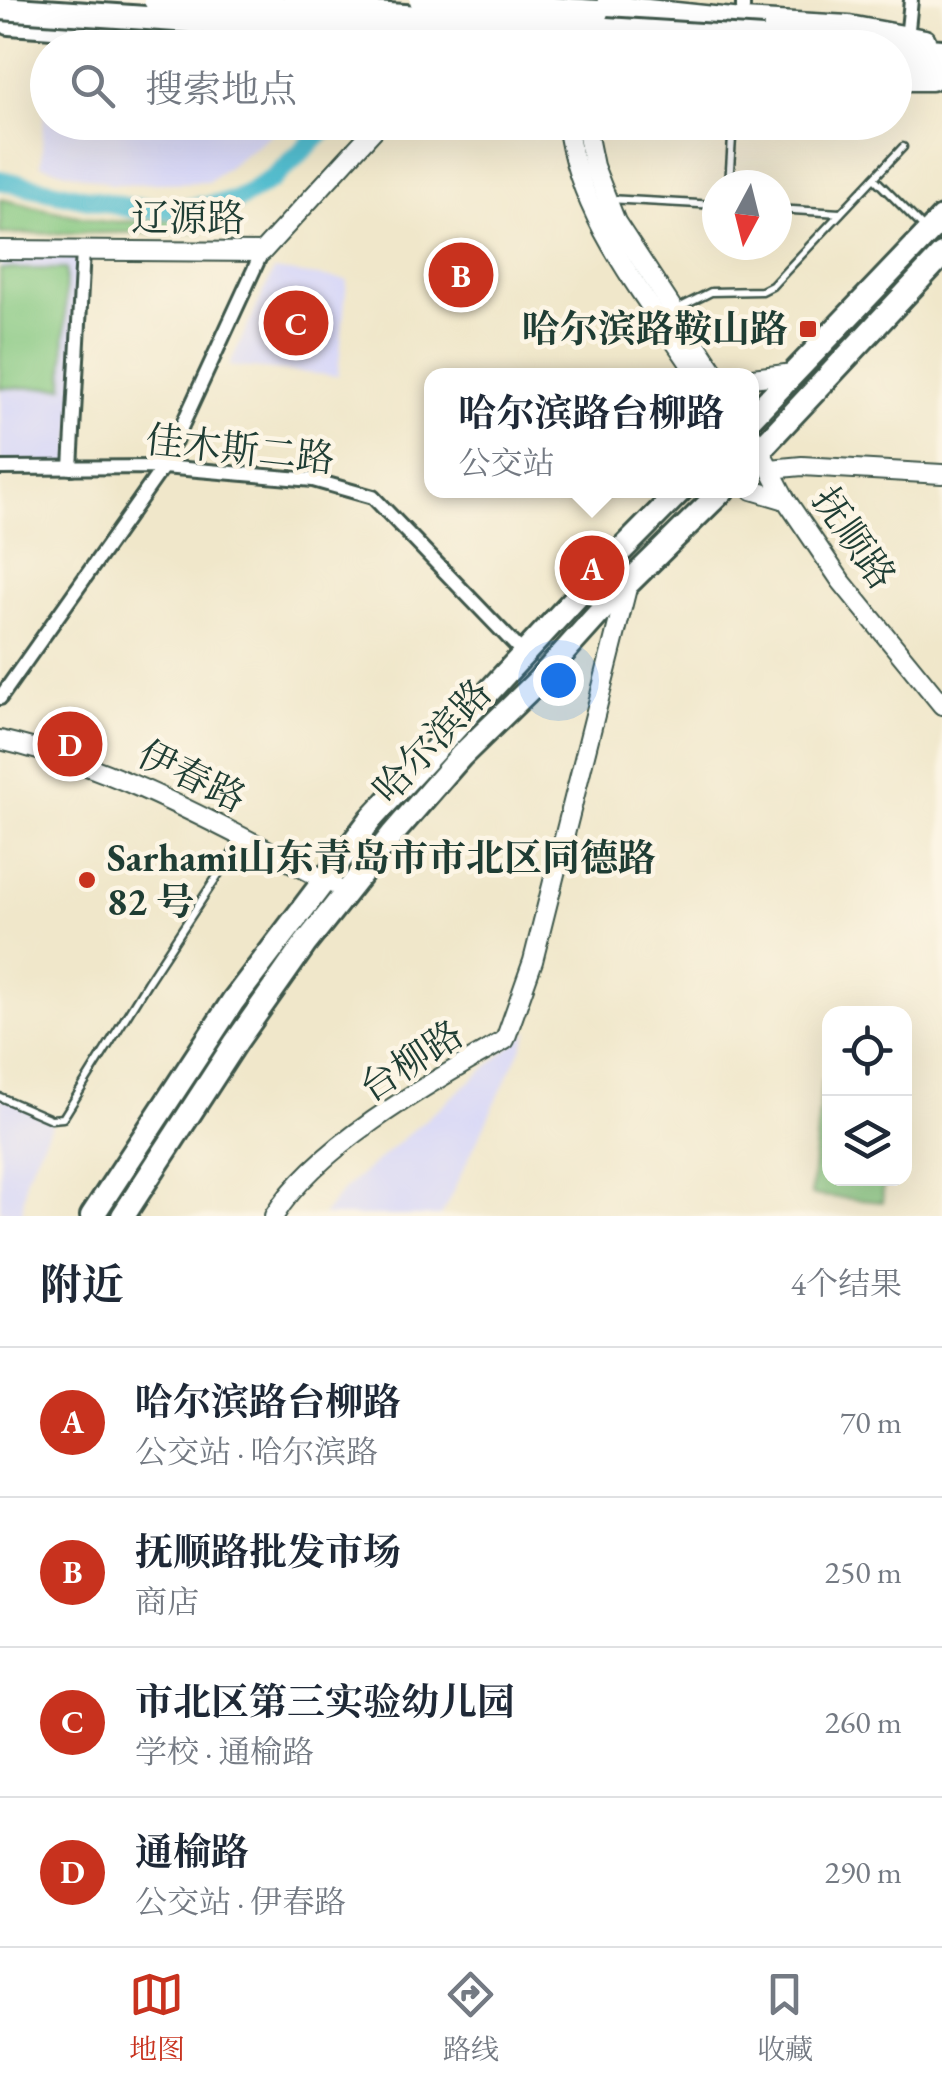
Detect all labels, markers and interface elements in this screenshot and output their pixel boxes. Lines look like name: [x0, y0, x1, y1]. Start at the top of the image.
search box: [30, 30, 912, 140]
icon: search: [65, 58, 120, 113]
text: 搜索地点: [145, 64, 297, 113]
north arrow: [702, 170, 792, 260]
street label: 辽源路: [131, 193, 245, 242]
pin: B: [428, 238, 494, 312]
pin: C: [264, 286, 328, 360]
place label: 哈尔滨路鞍山路: [522, 304, 788, 353]
marker: 哈尔滨路鞍山路: [797, 318, 819, 340]
popup: [424, 368, 759, 498]
text: 哈尔滨路台柳路: [458, 388, 725, 437]
street label: 佳木斯二路: [143, 414, 337, 483]
text: 公交站: [458, 442, 555, 484]
street label: 抚顺路: [802, 477, 907, 598]
pin: A: [560, 530, 624, 606]
your location: [533, 655, 584, 706]
street label: 哈尔滨路: [362, 668, 501, 813]
pin: D: [38, 706, 102, 782]
street label: 伊春路: [130, 729, 254, 823]
place label: Sarhami山东青岛市市北区同德路 82 号: [107, 833, 656, 926]
marker: Sarhami山东青岛市市北区同德路 82 号: [76, 869, 98, 891]
map controls: [822, 1006, 912, 1186]
button: locate: [822, 1006, 912, 1096]
street label: 台柳路: [350, 1009, 472, 1112]
button: layers: [822, 1096, 912, 1186]
text: 附近: [40, 1257, 124, 1312]
text: 4个结果: [791, 1263, 902, 1305]
text: 哈尔滨路台柳路: [135, 1377, 401, 1426]
text: A: [61, 1401, 84, 1443]
text: 70 m: [840, 1401, 902, 1443]
text: 公交站 · 哈尔滨路: [135, 1431, 378, 1473]
text: 抚顺路批发市场: [135, 1527, 401, 1576]
text: B: [62, 1551, 83, 1593]
text: 250 m: [825, 1551, 902, 1593]
text: 商店: [135, 1581, 199, 1623]
text: 市北区第三实验幼儿园: [135, 1677, 515, 1726]
text: C: [61, 1701, 84, 1743]
text: 260 m: [825, 1701, 902, 1743]
text: 学校 · 通榆路: [135, 1731, 314, 1773]
text: 通榆路: [135, 1827, 249, 1876]
text: D: [60, 1851, 85, 1893]
text: 290 m: [825, 1851, 902, 1893]
text: 公交站 · 伊春路: [135, 1881, 346, 1923]
tab: 地图: [129, 1967, 185, 2067]
tab: 路线: [443, 1967, 499, 2067]
tab: 收藏: [757, 1967, 813, 2067]

